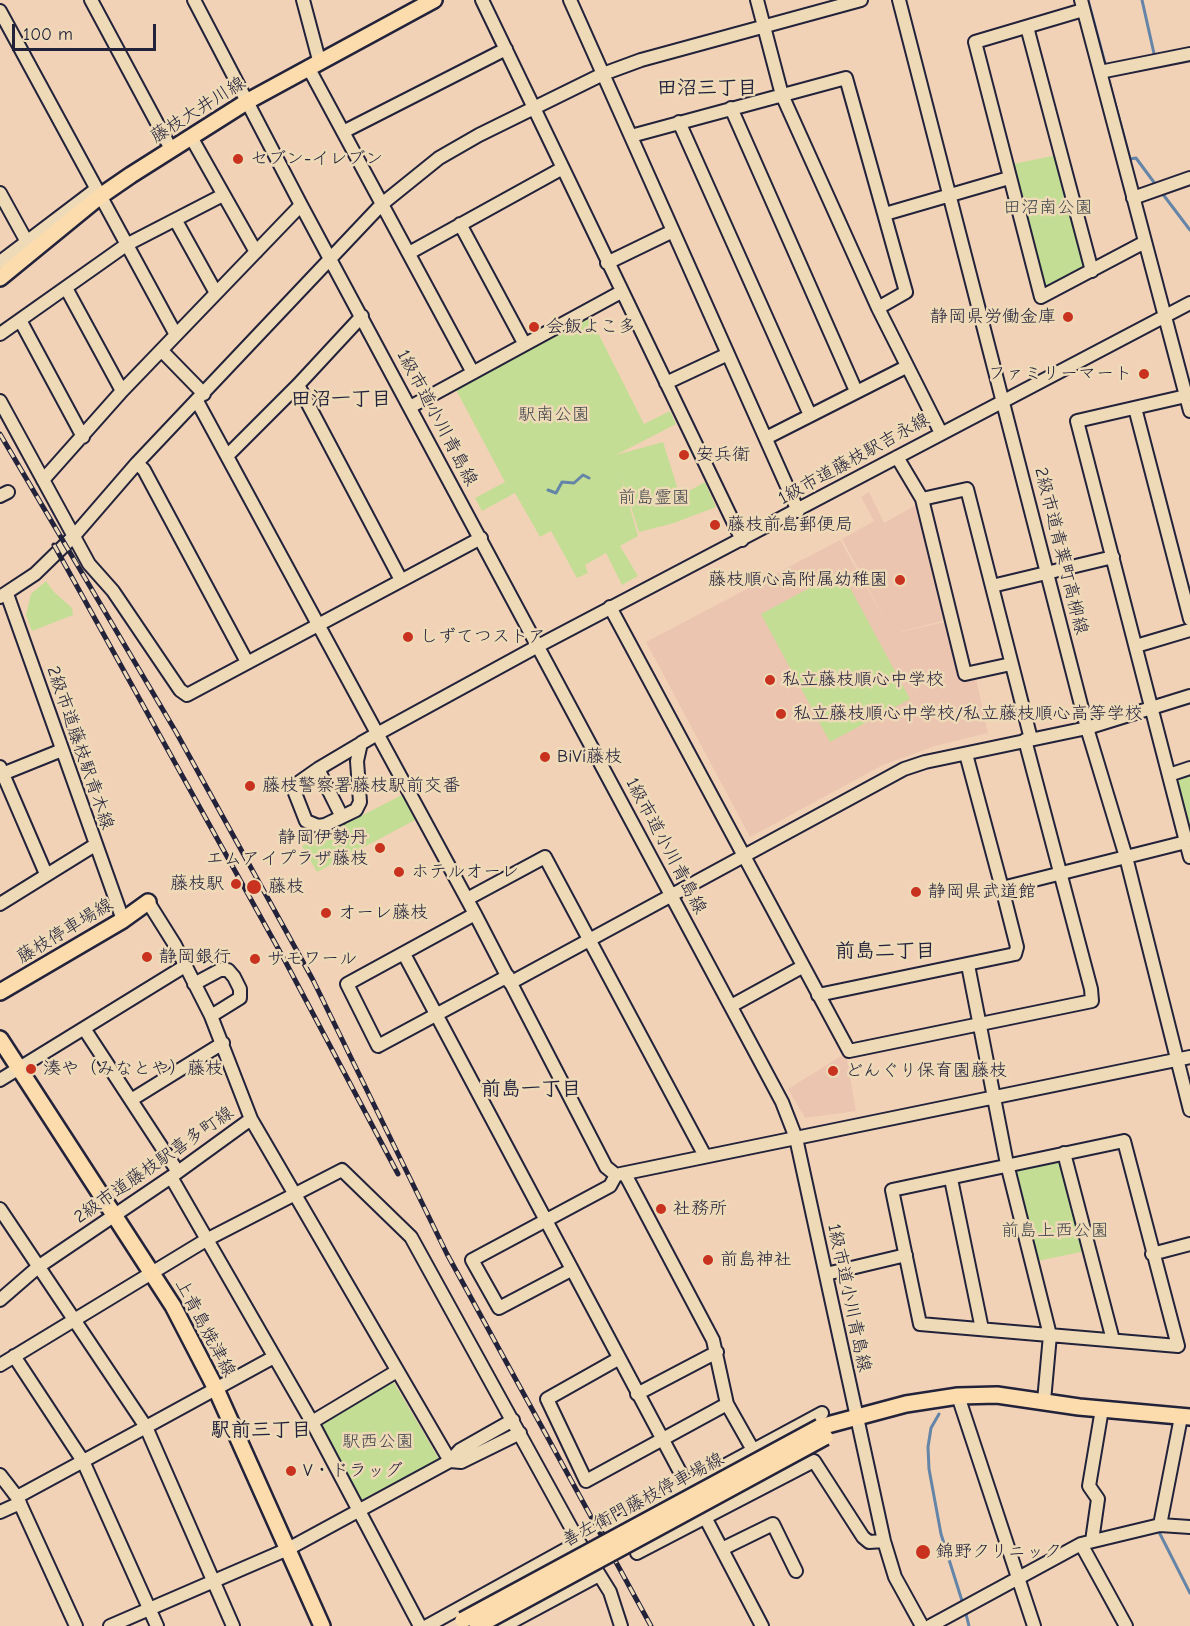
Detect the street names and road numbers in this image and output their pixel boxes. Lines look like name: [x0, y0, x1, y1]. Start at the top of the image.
street label: 藤枝大井川線: [146, 72, 250, 148]
street label: 1級市道小川青島線: [392, 346, 482, 490]
street label: 1級市道藤枝駅吉永線: [775, 409, 933, 509]
street label: 2級市道青葉町高柳線: [1030, 465, 1092, 637]
street label: 2級市道藤枝駅青木線: [42, 663, 118, 833]
street label: 1級市道小川青島線: [621, 774, 711, 918]
street label: 藤枝停車場線: [13, 894, 117, 968]
street label: 2級市道藤枝駅喜多町線: [70, 1102, 238, 1228]
street label: 1級市道小川青島線: [823, 1222, 875, 1374]
street label: 上青島焼津線: [170, 1275, 240, 1381]
street label: 善左衛門藤枝停車場線: [558, 1448, 728, 1552]

